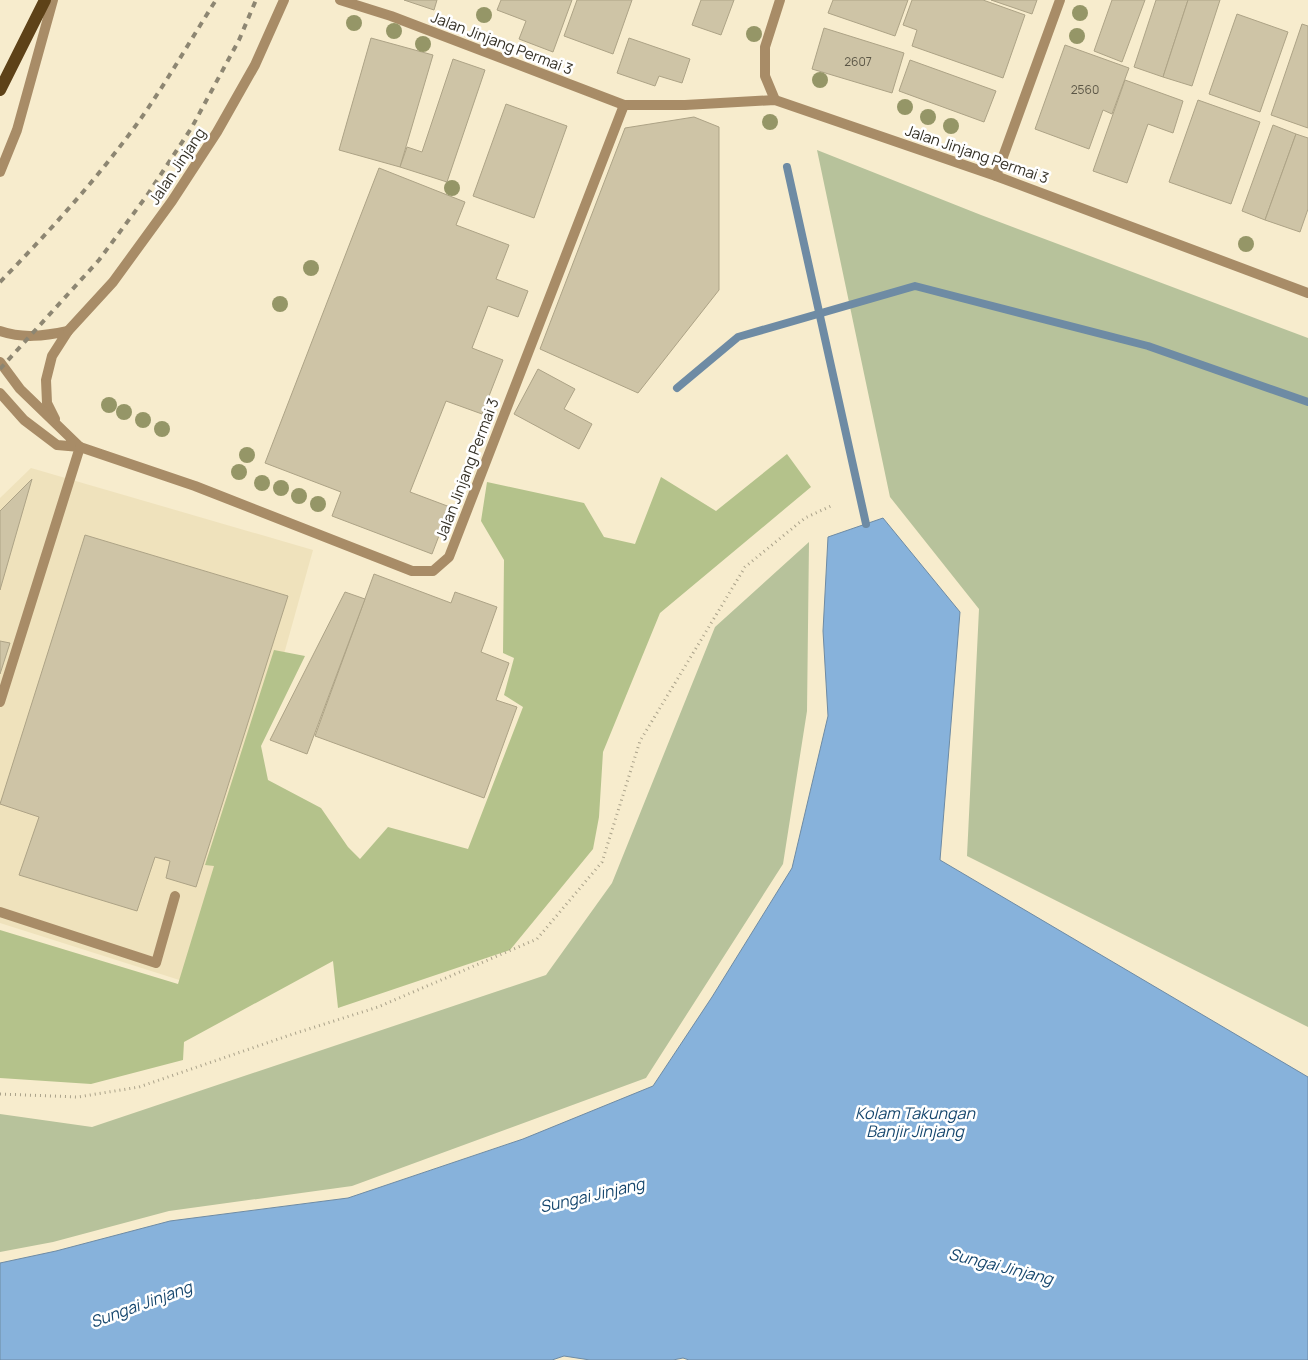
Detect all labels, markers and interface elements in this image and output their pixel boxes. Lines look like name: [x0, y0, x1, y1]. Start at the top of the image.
street label: Jalan Jinjang Permai 3: [428, 6, 576, 80]
house number: 2607: [844, 53, 872, 70]
house number: 2560: [1071, 81, 1099, 98]
street label: Jalan Jinjang Permai 3: [903, 120, 1051, 188]
street label: Jalan Jinjang: [144, 124, 210, 208]
street label: Jalan Jinjang Permai 3: [430, 395, 504, 543]
water label: Kolam Takungan Banjir Jinjang: [855, 1102, 975, 1142]
water label: Sungai Jinjang: [538, 1172, 648, 1218]
water label: Sungai Jinjang: [947, 1242, 1057, 1290]
water label: Sungai Jinjang: [87, 1275, 196, 1333]

